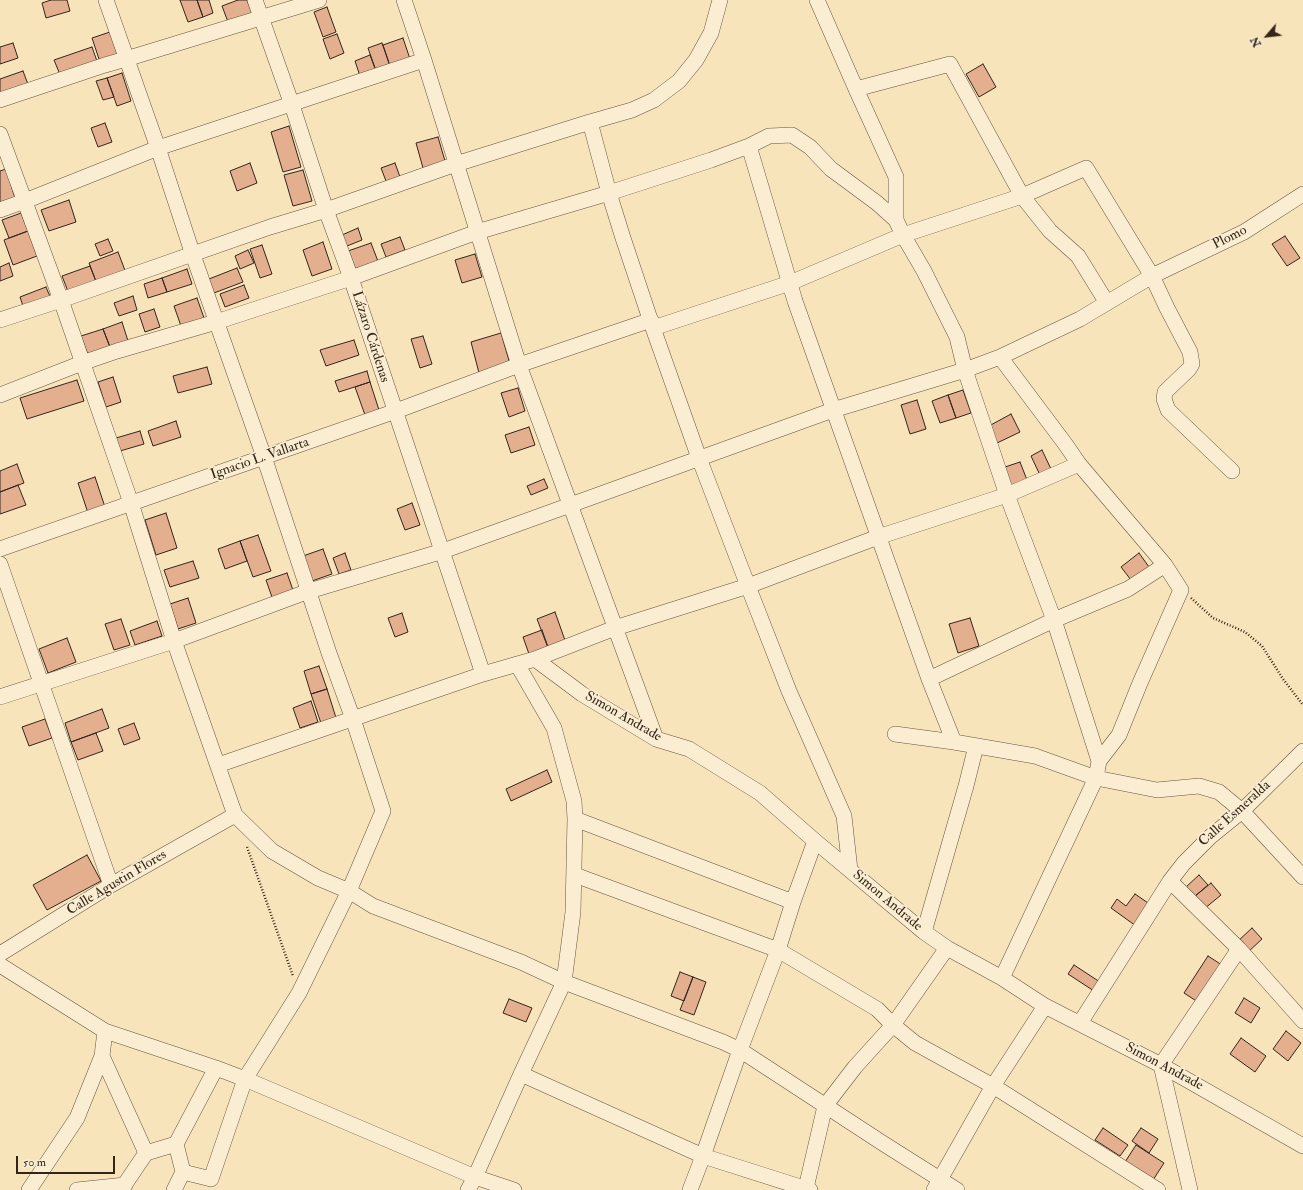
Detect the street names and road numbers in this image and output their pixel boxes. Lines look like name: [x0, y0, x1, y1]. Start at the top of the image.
street label: Plomo: [1210, 222, 1250, 254]
street label: Lázaro Cárdenas: [347, 289, 393, 385]
street label: Ignacio L. Vallarta: [208, 434, 312, 484]
street label: Simon Andrade: [582, 688, 664, 746]
street label: Calle Esmeralda: [1196, 777, 1274, 851]
street label: Calle Agustin Flores: [64, 847, 170, 919]
street label: Simon Andrade: [849, 867, 925, 935]
street label: Simon Andrade: [1122, 1039, 1206, 1095]

